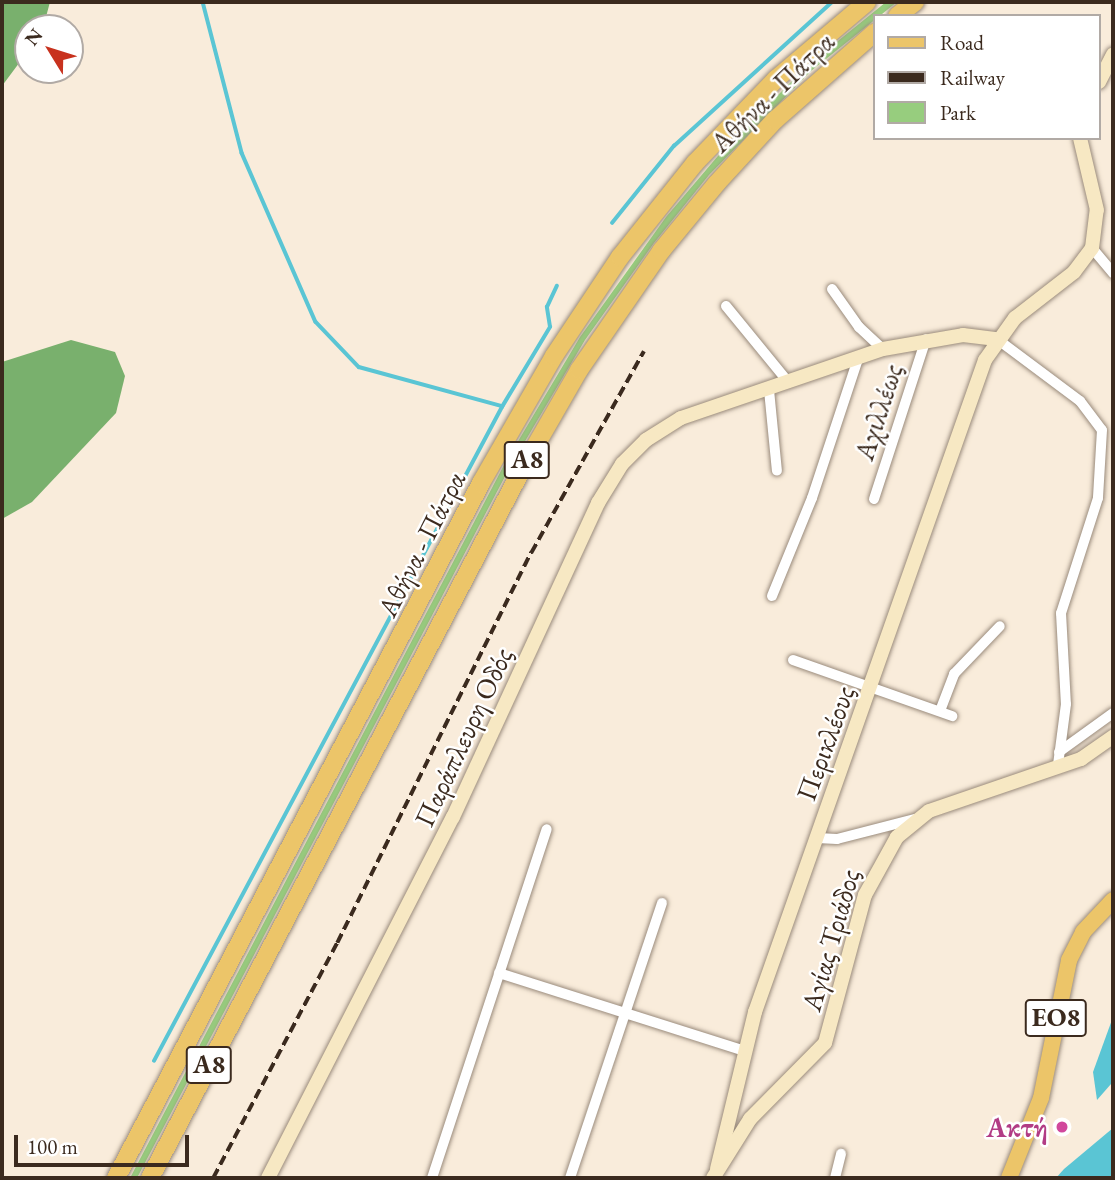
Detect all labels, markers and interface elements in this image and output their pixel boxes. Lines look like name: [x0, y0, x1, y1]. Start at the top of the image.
north arrow: [14, 14, 84, 84]
legend: [874, 14, 1101, 140]
text: N: [19, 23, 48, 51]
street label: Αθήνα - Πάτρα: [703, 25, 841, 159]
text: Road: [940, 29, 984, 56]
text: Railway: [940, 64, 1005, 91]
text: Park: [940, 99, 976, 126]
street label: Αχιλλέως: [847, 360, 909, 464]
road number: Α8: [503, 437, 552, 482]
street label: Αθήνα - Πάτρα: [370, 466, 472, 622]
street label: Παράπλευρη Οδός: [407, 642, 519, 832]
street label: Περικλέους: [789, 681, 861, 805]
street label: Αγίας Τριάδος: [794, 865, 866, 1015]
road number: ΕΟ8: [1024, 995, 1088, 1040]
road number: Α8: [184, 1042, 234, 1088]
place label: Ακτή: [986, 1110, 1048, 1144]
marker: Ακτή: [1054, 1119, 1070, 1135]
scale bar: [18, 1120, 192, 1164]
text: 100 m: [27, 1133, 78, 1160]

